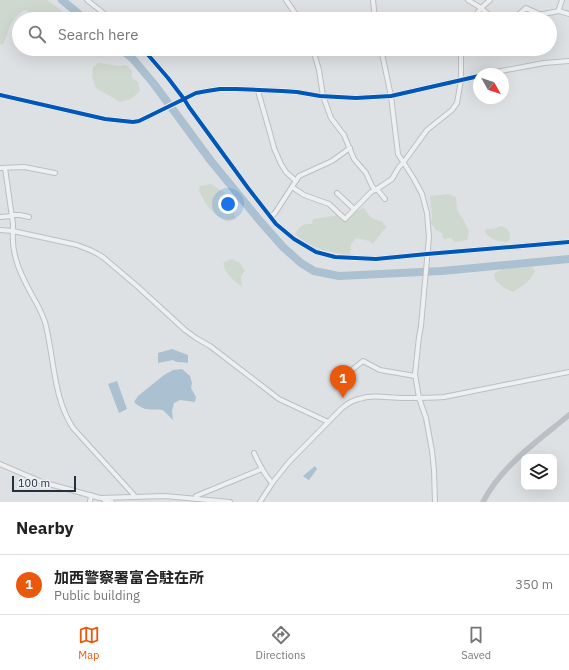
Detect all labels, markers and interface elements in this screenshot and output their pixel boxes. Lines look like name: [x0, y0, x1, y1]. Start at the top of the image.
search box: [12, 12, 557, 56]
icon: search: [26, 23, 48, 45]
text: Search here: [58, 25, 138, 44]
north arrow: [473, 68, 509, 104]
your location: [218, 194, 238, 214]
pin: 1: [330, 365, 356, 398]
map controls: [521, 454, 557, 490]
button: layers: [521, 454, 557, 490]
scale bar: [12, 474, 76, 493]
text: 100 m: [18, 476, 50, 490]
text: Nearby: [16, 517, 74, 539]
text: 加西警察署富合駐在所: [54, 568, 204, 587]
text: 1: [25, 576, 33, 593]
text: 350 m: [515, 576, 553, 593]
text: Public building: [54, 587, 140, 604]
tab: Map: [78, 624, 100, 662]
tab: Directions: [256, 624, 306, 662]
tab: Saved: [461, 624, 491, 662]

